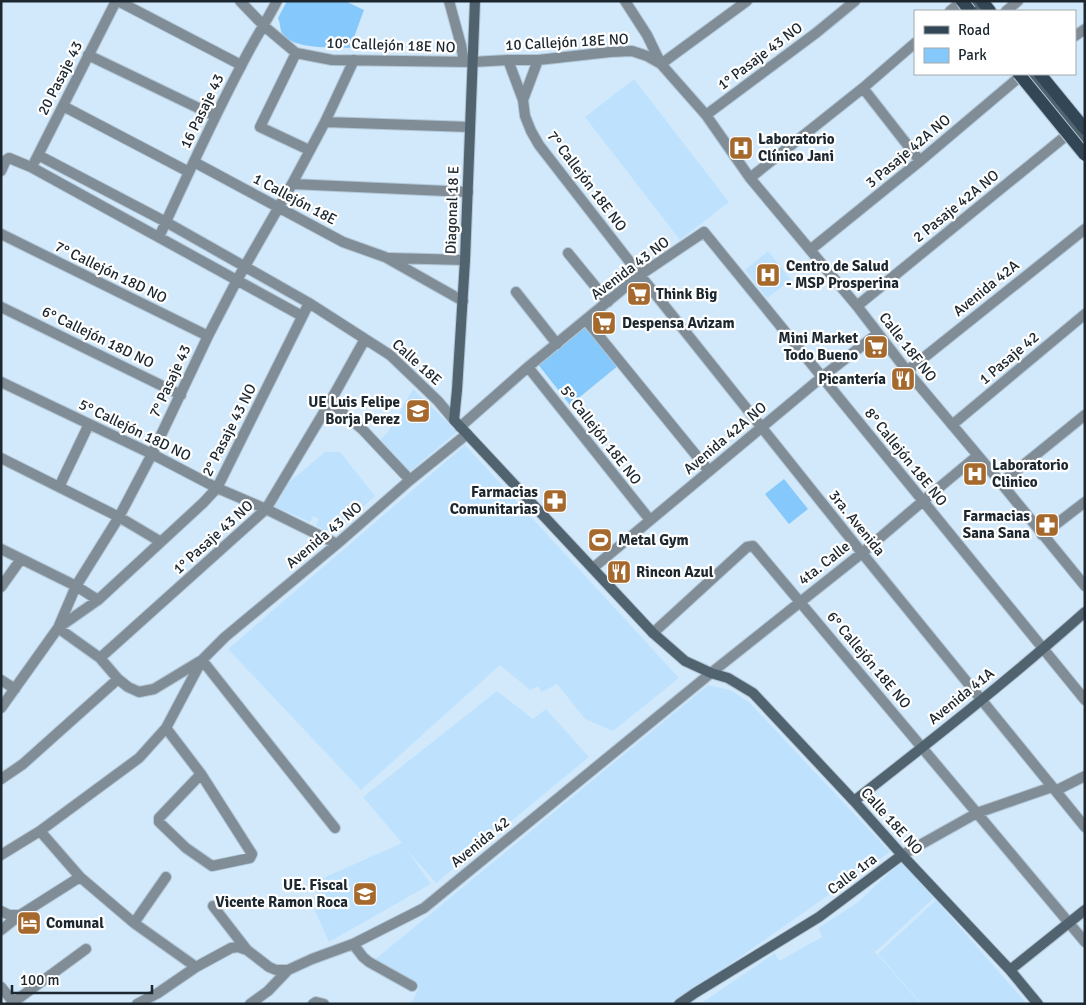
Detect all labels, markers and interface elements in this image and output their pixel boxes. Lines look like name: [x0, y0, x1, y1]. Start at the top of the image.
legend: [914, 10, 1076, 75]
street label: 1° Pasaje 43 NO: [714, 18, 806, 94]
text: Road: [958, 21, 990, 39]
street label: 10 Callejón 18E NO: [505, 30, 629, 54]
street label: 10° Callejón 18E NO: [326, 34, 456, 56]
street label: 20 Pasaje 43: [34, 38, 86, 118]
text: Park: [958, 46, 987, 64]
street label: 16 Pasaje 43: [176, 71, 228, 151]
street label: 3 Pasaje 42A NO: [862, 110, 954, 192]
street label: 7° Callejón 18E NO: [543, 127, 631, 235]
place label: Laboratorio Clínico Jani: [758, 130, 835, 165]
hospital icon: Laboratorio Clínico Jani: [728, 135, 754, 161]
street label: Diagonal 18 E: [441, 165, 463, 255]
street label: 2 Pasaje 42A NO: [909, 166, 1003, 246]
street label: 1 Callejón 18E: [250, 169, 340, 229]
street label: Avenida 43 NO: [587, 233, 673, 303]
street label: 7° Callejón 18D NO: [52, 237, 170, 307]
street label: Avenida 42A: [949, 256, 1023, 320]
place label: Centro de Salud - MSP Prosperina: [786, 257, 899, 292]
hospital icon: Centro de Salud - MSP Prosperina: [755, 262, 781, 288]
supermarket icon: Think Big: [626, 281, 652, 307]
place label: Think Big: [656, 285, 717, 303]
street label: 6° Callejón 18D NO: [39, 302, 157, 372]
street label: Calle 18F NO: [875, 309, 941, 385]
supermarket icon: Despensa Avizam: [591, 310, 617, 336]
place label: Despensa Avizam: [622, 314, 735, 332]
street label: 1 Pasaje 42: [975, 328, 1043, 388]
place label: Mini Market Todo Bueno: [778, 329, 858, 364]
supermarket icon: Mini Market Todo Bueno: [863, 334, 889, 360]
street label: Calle 18E: [388, 335, 446, 389]
street label: 7° Pasaje 43: [145, 342, 195, 420]
restaurant icon: Picantería: [890, 366, 916, 392]
place label: Picantería: [818, 370, 886, 388]
street label: 2° Pasaje 43 NO: [198, 381, 260, 479]
street label: 5° Callejón 18E NO: [557, 382, 645, 488]
place label: UE Luis Felipe Borja Perez: [308, 393, 400, 428]
street label: 5° Callejón 18D NO: [76, 395, 194, 465]
school or university icon: UE Luis Felipe Borja Perez: [405, 398, 431, 424]
street label: Avenida 42A NO: [680, 398, 770, 478]
street label: 8° Callejón 18E NO: [861, 404, 951, 510]
place label: Laboratorio Clinico: [992, 456, 1069, 491]
hospital icon: Laboratorio Clinico: [962, 461, 988, 487]
place label: Farmacias Comunitarias: [450, 483, 538, 518]
street label: 3ra. Avenida: [825, 487, 889, 559]
pharmacy icon: Farmacias Comunitarias: [542, 488, 568, 514]
street label: 1° Pasaje 43 NO: [169, 496, 257, 578]
street label: Avenida 43 NO: [282, 498, 366, 572]
place label: Farmacias Sana Sana: [963, 507, 1030, 542]
pharmacy icon: Farmacias Sana Sana: [1034, 512, 1060, 538]
sports icon: Metal Gym: [587, 527, 613, 553]
place label: Metal Gym: [618, 531, 689, 549]
street label: 4ta. Calle: [795, 537, 853, 589]
restaurant icon: Rincon Azul: [606, 559, 632, 585]
place label: Rincon Azul: [636, 563, 714, 581]
street label: 6° Callejón 18E NO: [823, 608, 915, 712]
street label: Avenida 41A: [924, 664, 998, 728]
street label: Calle 18E NO: [857, 784, 927, 858]
street label: Avenida 42: [447, 813, 513, 871]
street label: Calle 1ra: [824, 850, 880, 898]
place label: UE. Fiscal Vicente Ramon Roca: [216, 876, 348, 911]
school or university icon: UE. Fiscal Vicente Ramon Roca: [352, 881, 378, 907]
hotel icon: Comunal: [16, 910, 42, 936]
place label: Comunal: [46, 914, 104, 932]
scale bar: [12, 962, 152, 994]
text: 100 m: [20, 971, 60, 989]

